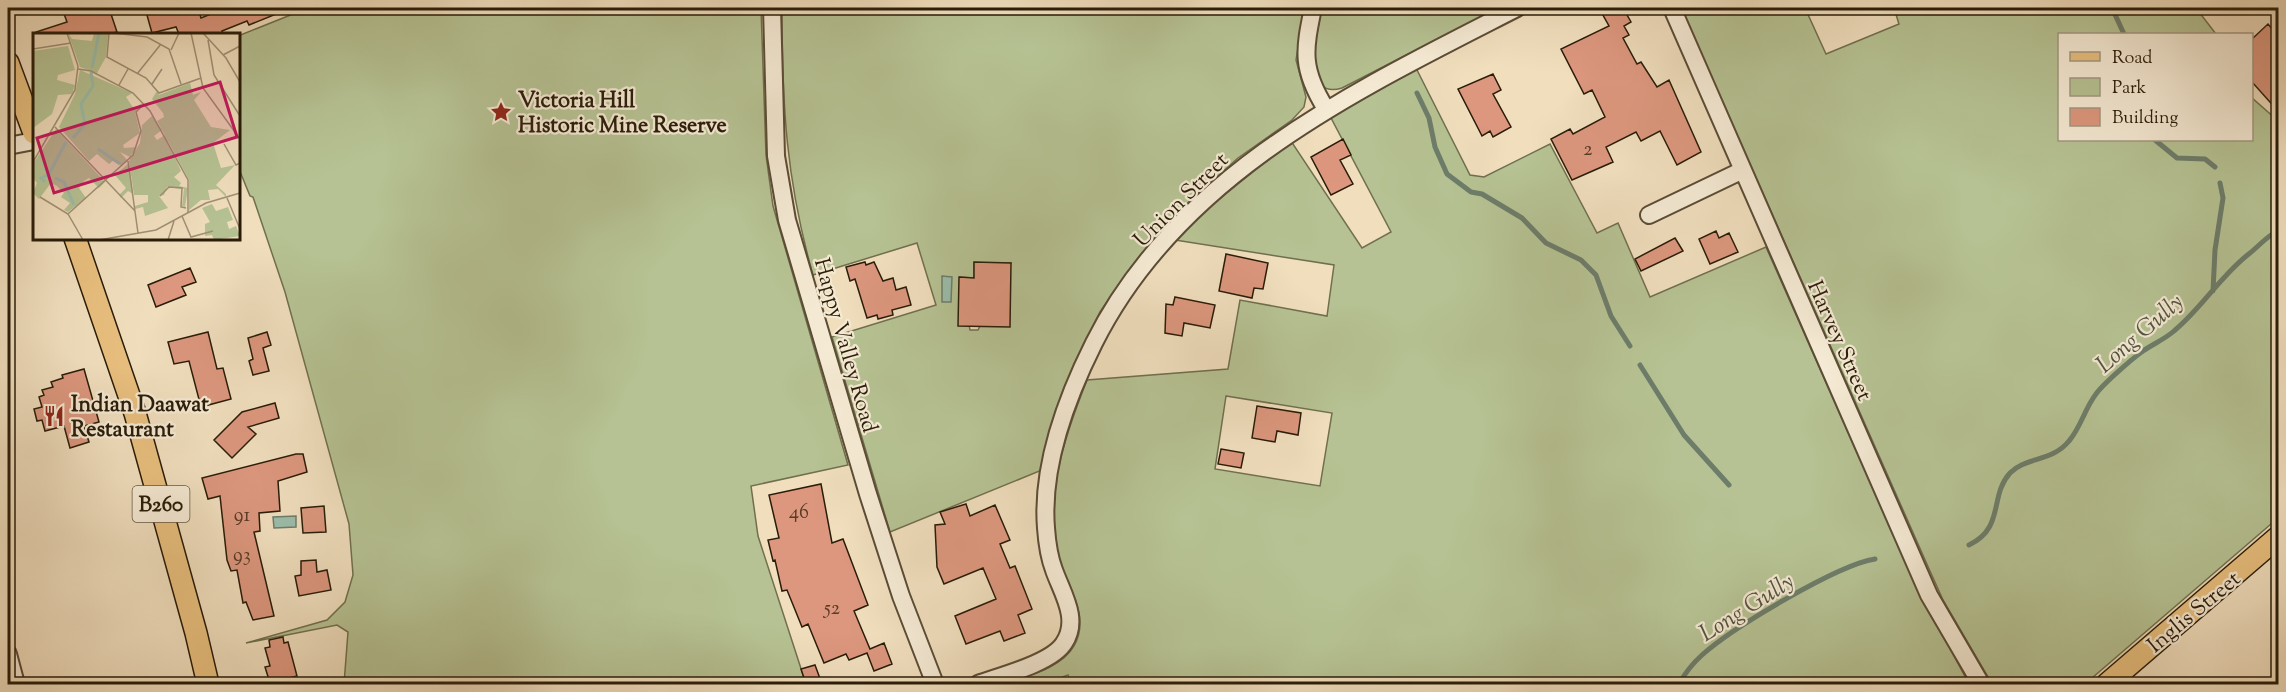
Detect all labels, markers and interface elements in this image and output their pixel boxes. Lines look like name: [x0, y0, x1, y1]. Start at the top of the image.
inset map: [33, 33, 240, 240]
legend: [2058, 33, 2253, 141]
text: Road: [2112, 46, 2152, 72]
text: Park: [2112, 76, 2147, 102]
place label: Victoria Hill Historic Mine Reserve: [518, 86, 727, 143]
place icon: Victoria Hill Historic Mine Reserve: [489, 100, 513, 124]
text: Building: [2112, 106, 2178, 132]
house number: 2: [1583, 136, 1593, 165]
street label: Union Street: [1127, 146, 1237, 256]
street label: Happy Valley Road: [804, 255, 884, 437]
street label: Harvey Street: [1797, 276, 1879, 407]
water label: Long Gully: [2089, 287, 2192, 382]
place label: Indian Daawat Restaurant: [71, 390, 209, 447]
restaurant icon: Indian Daawat Restaurant: [42, 404, 66, 428]
road number: B260: [132, 486, 190, 522]
house number: 46: [789, 499, 809, 528]
house number: 91: [234, 502, 250, 531]
house number: 93: [233, 542, 251, 571]
street label: Inglis Street: [2141, 564, 2249, 662]
water label: Long Gully: [1693, 566, 1801, 651]
house number: 52: [823, 595, 840, 624]

